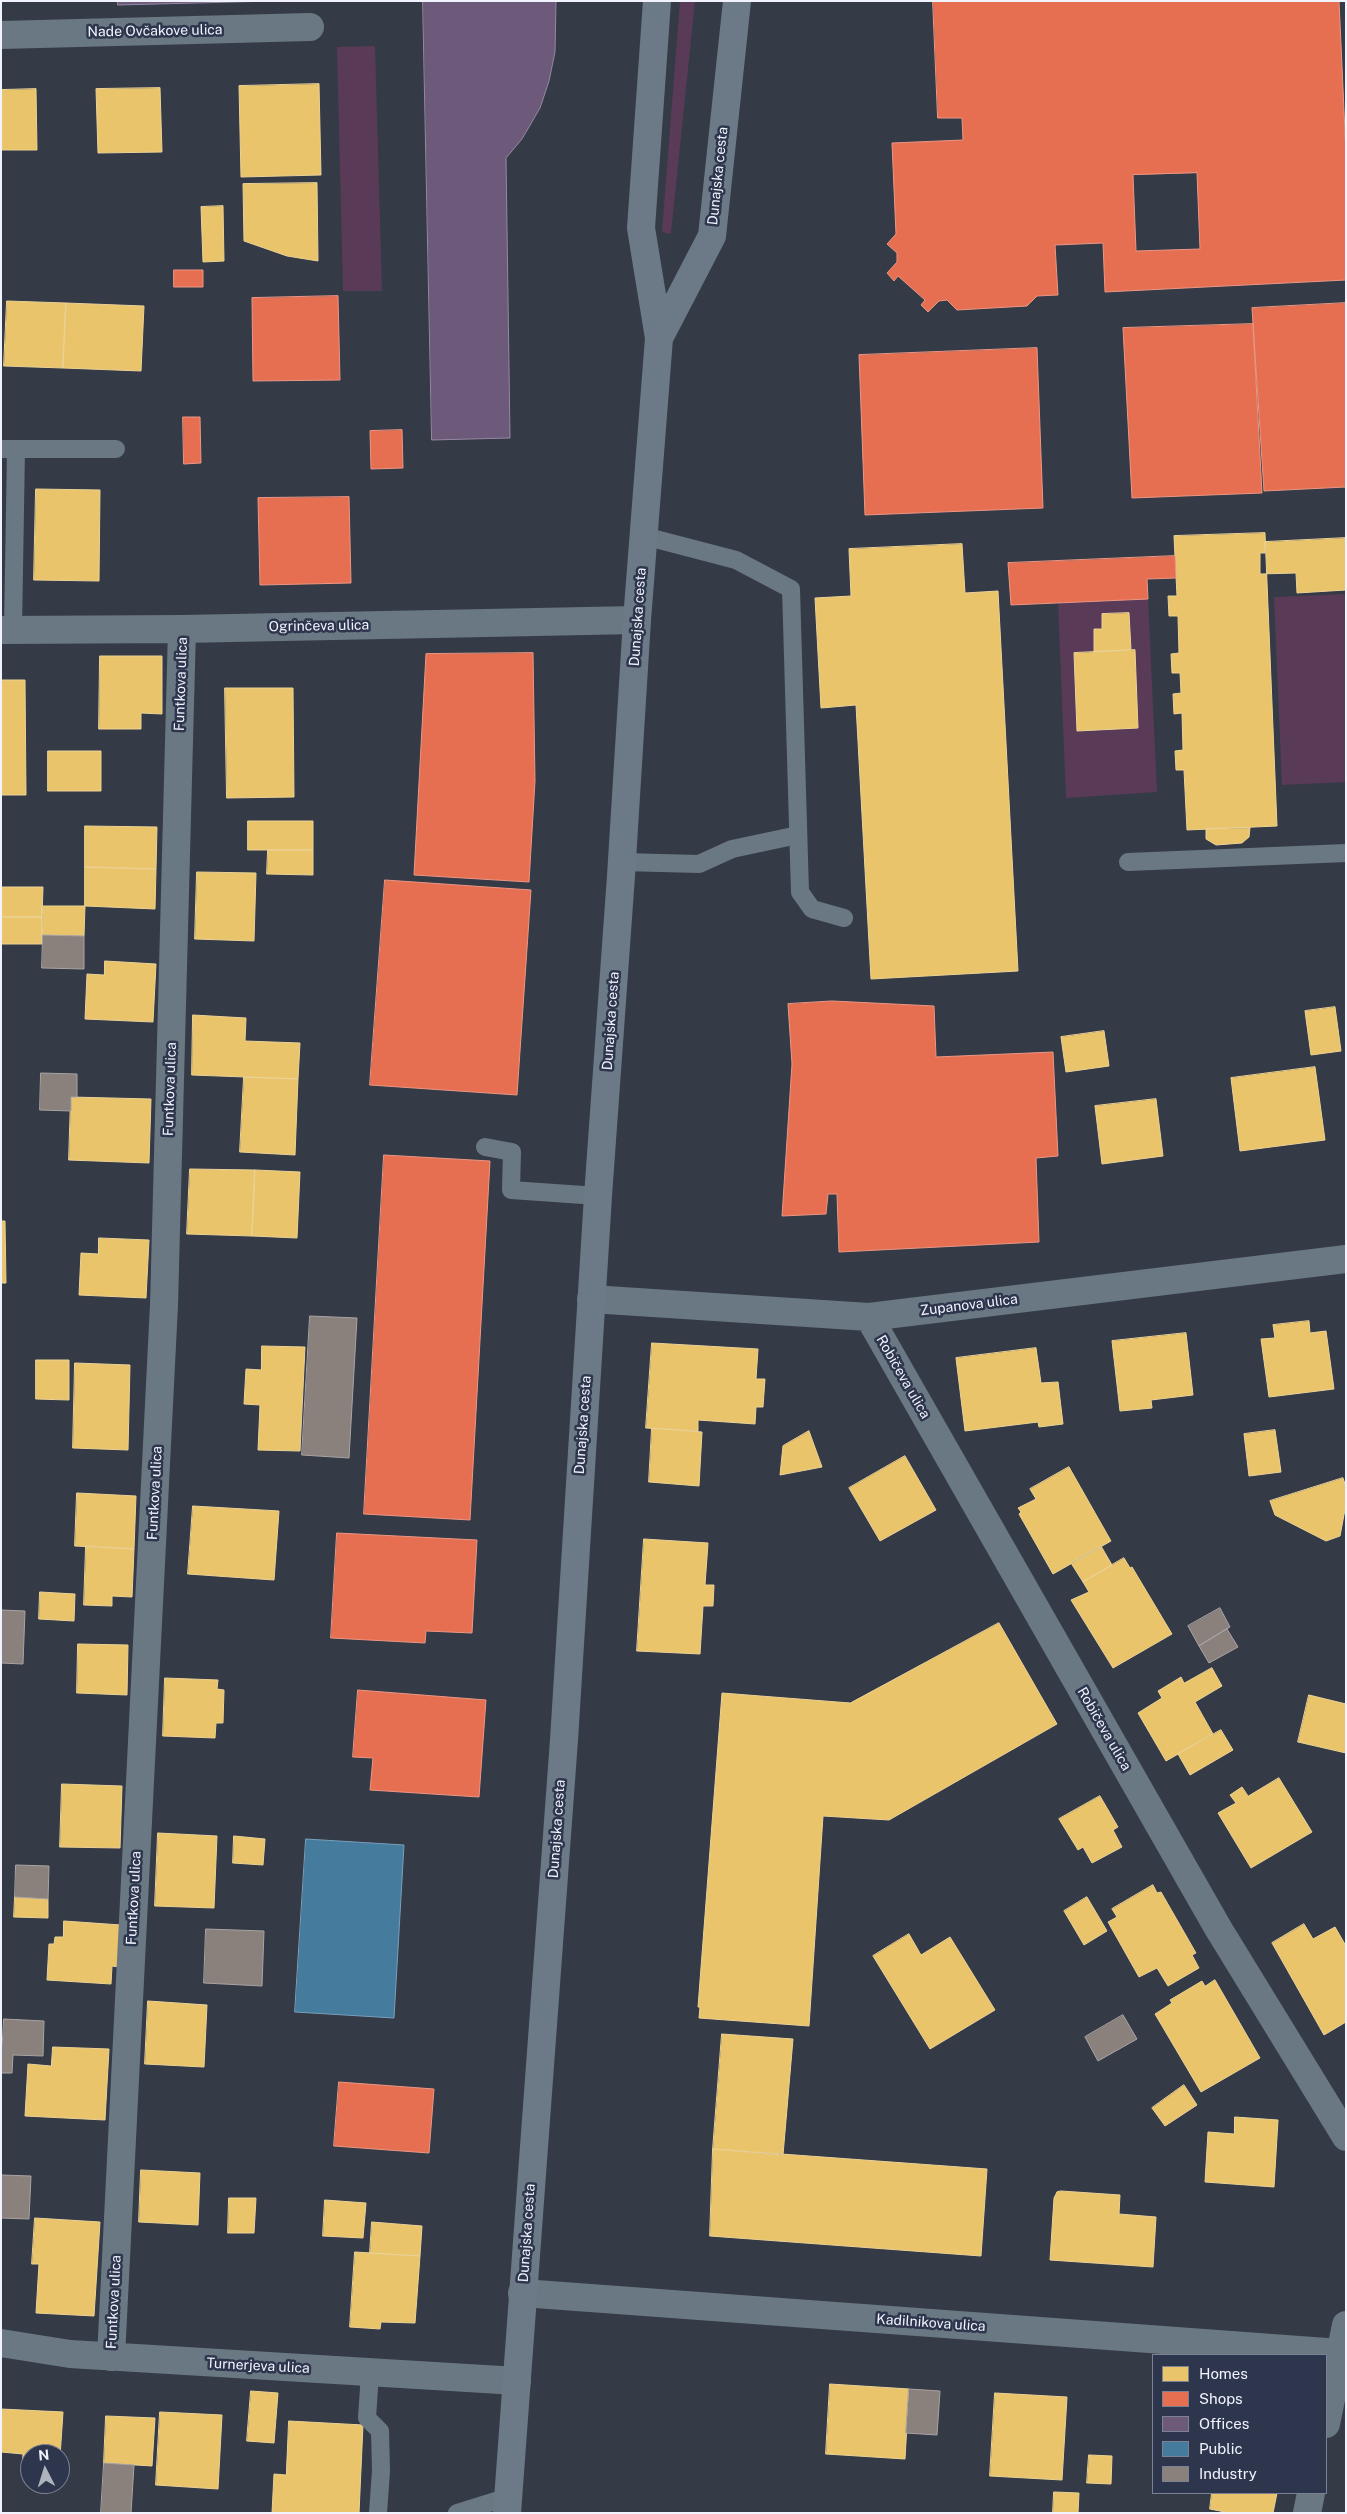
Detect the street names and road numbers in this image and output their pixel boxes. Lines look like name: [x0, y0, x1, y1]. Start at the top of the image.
street label: Nade Ovčakove ulica: [87, 21, 223, 41]
street label: Dunajska cesta: [704, 126, 732, 226]
street label: Dunajska cesta: [626, 567, 650, 667]
street label: Ogrinčeva ulica: [269, 617, 369, 635]
street label: Funtkova ulica: [171, 637, 191, 731]
street label: Dunajska cesta: [599, 971, 623, 1071]
street label: Funtkova ulica: [160, 1042, 180, 1136]
street label: Zupanova ulica: [919, 1291, 1019, 1319]
street label: Robičeva ulica: [872, 1332, 934, 1422]
street label: Dunajska cesta: [571, 1375, 595, 1475]
street label: Funtkova ulica: [144, 1446, 166, 1540]
street label: Robičeva ulica: [1073, 1684, 1135, 1774]
street label: Dunajska cesta: [545, 1779, 569, 1879]
street label: Funtkova ulica: [123, 1851, 145, 1945]
street label: Dunajska cesta: [515, 2183, 539, 2283]
street label: Funtkova ulica: [103, 2255, 125, 2349]
street label: Kadilnikova ulica: [876, 2311, 986, 2335]
street label: Turnerjeva ulica: [206, 2355, 310, 2377]

